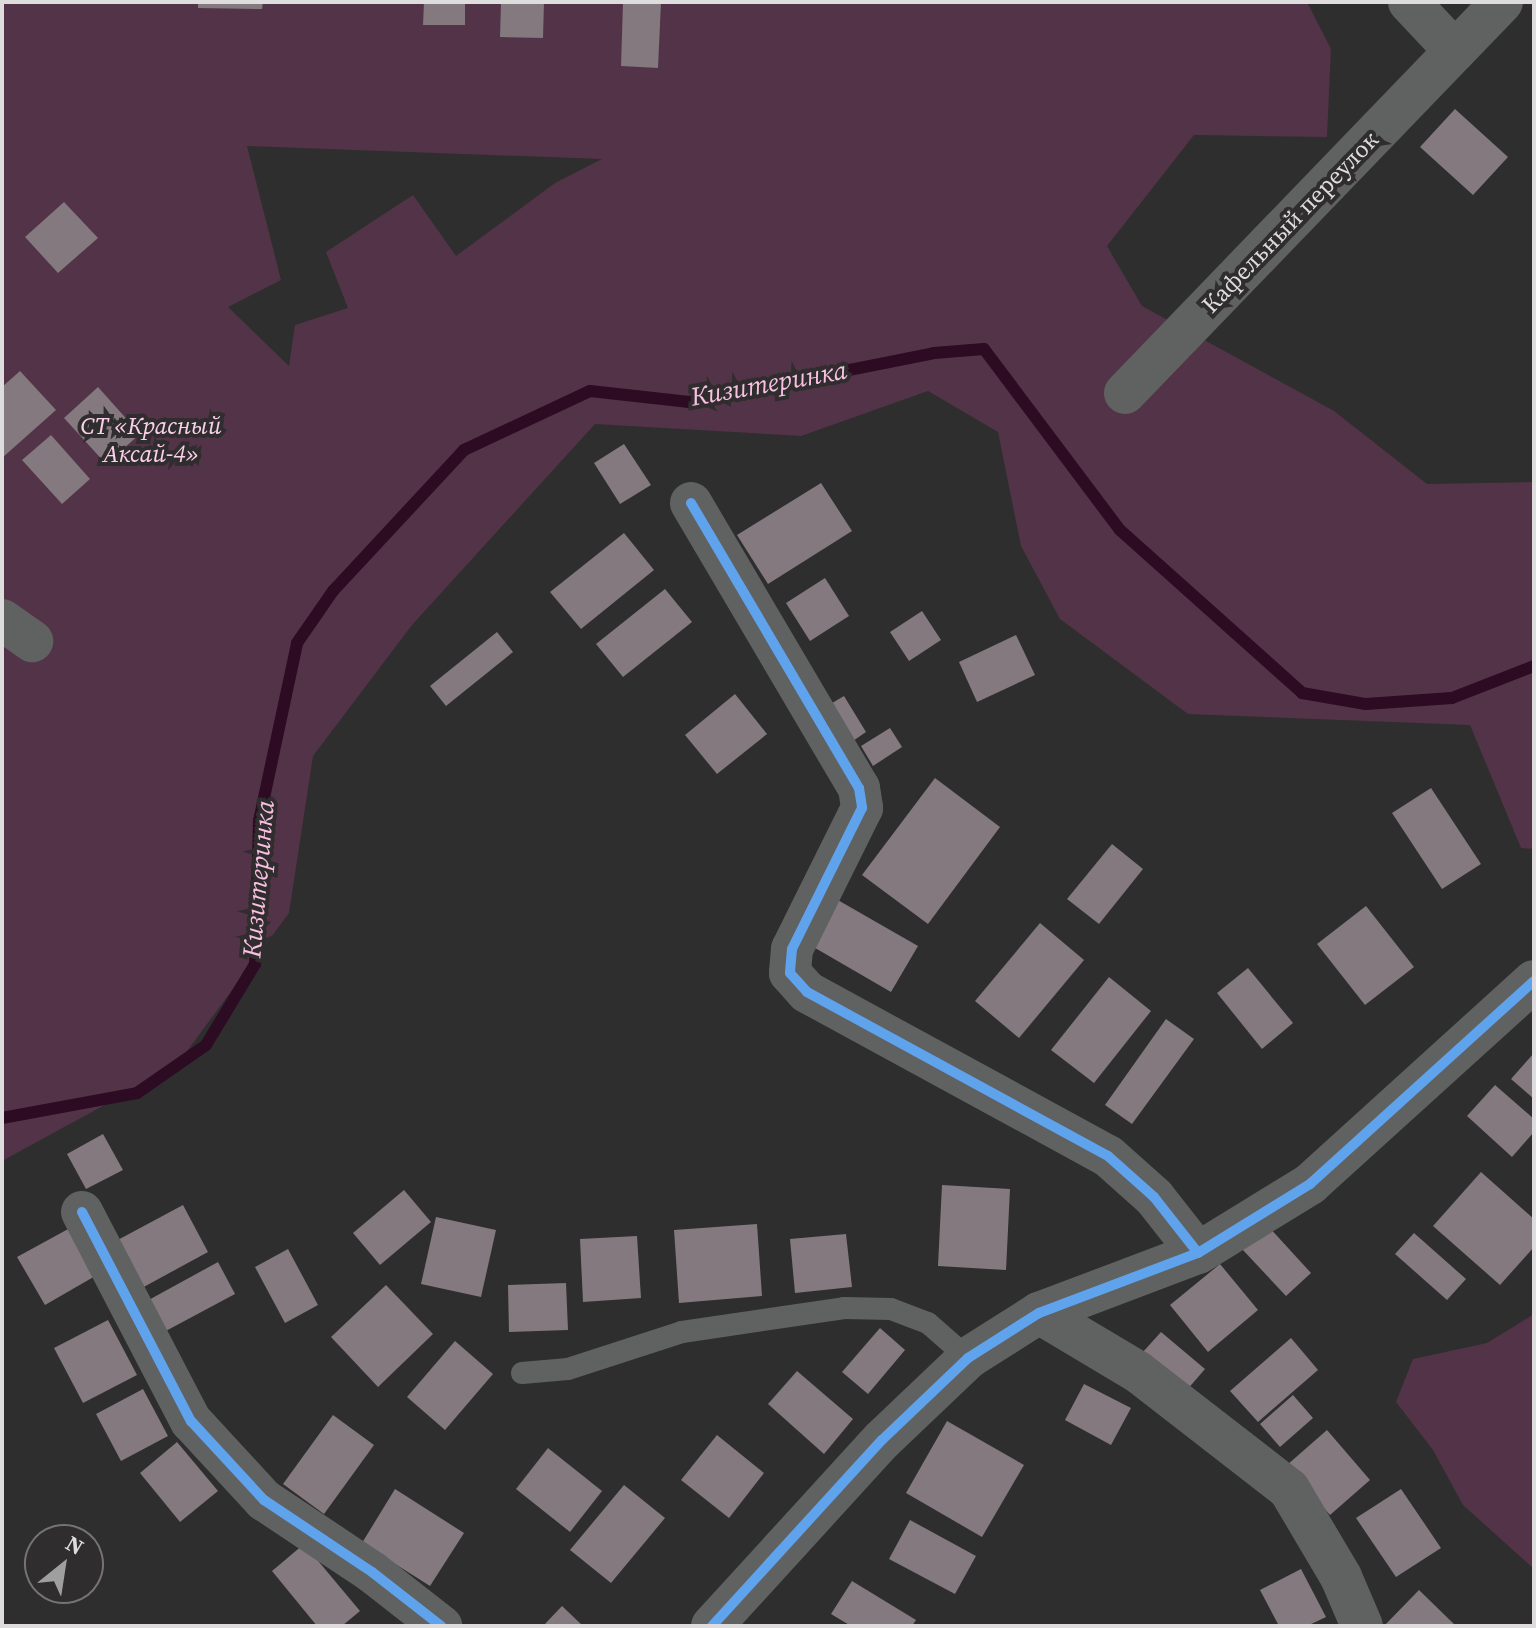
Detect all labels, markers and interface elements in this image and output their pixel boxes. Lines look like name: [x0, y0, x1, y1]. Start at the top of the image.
street label: Кафельный переулок: [1196, 125, 1384, 319]
water label: Кизитеринка: [689, 355, 849, 413]
park label: СТ «Красный Аксай-4»: [81, 412, 221, 468]
water label: Кизитеринка: [237, 799, 281, 959]
north arrow: [24, 1524, 104, 1604]
text: N: [61, 1528, 89, 1562]

